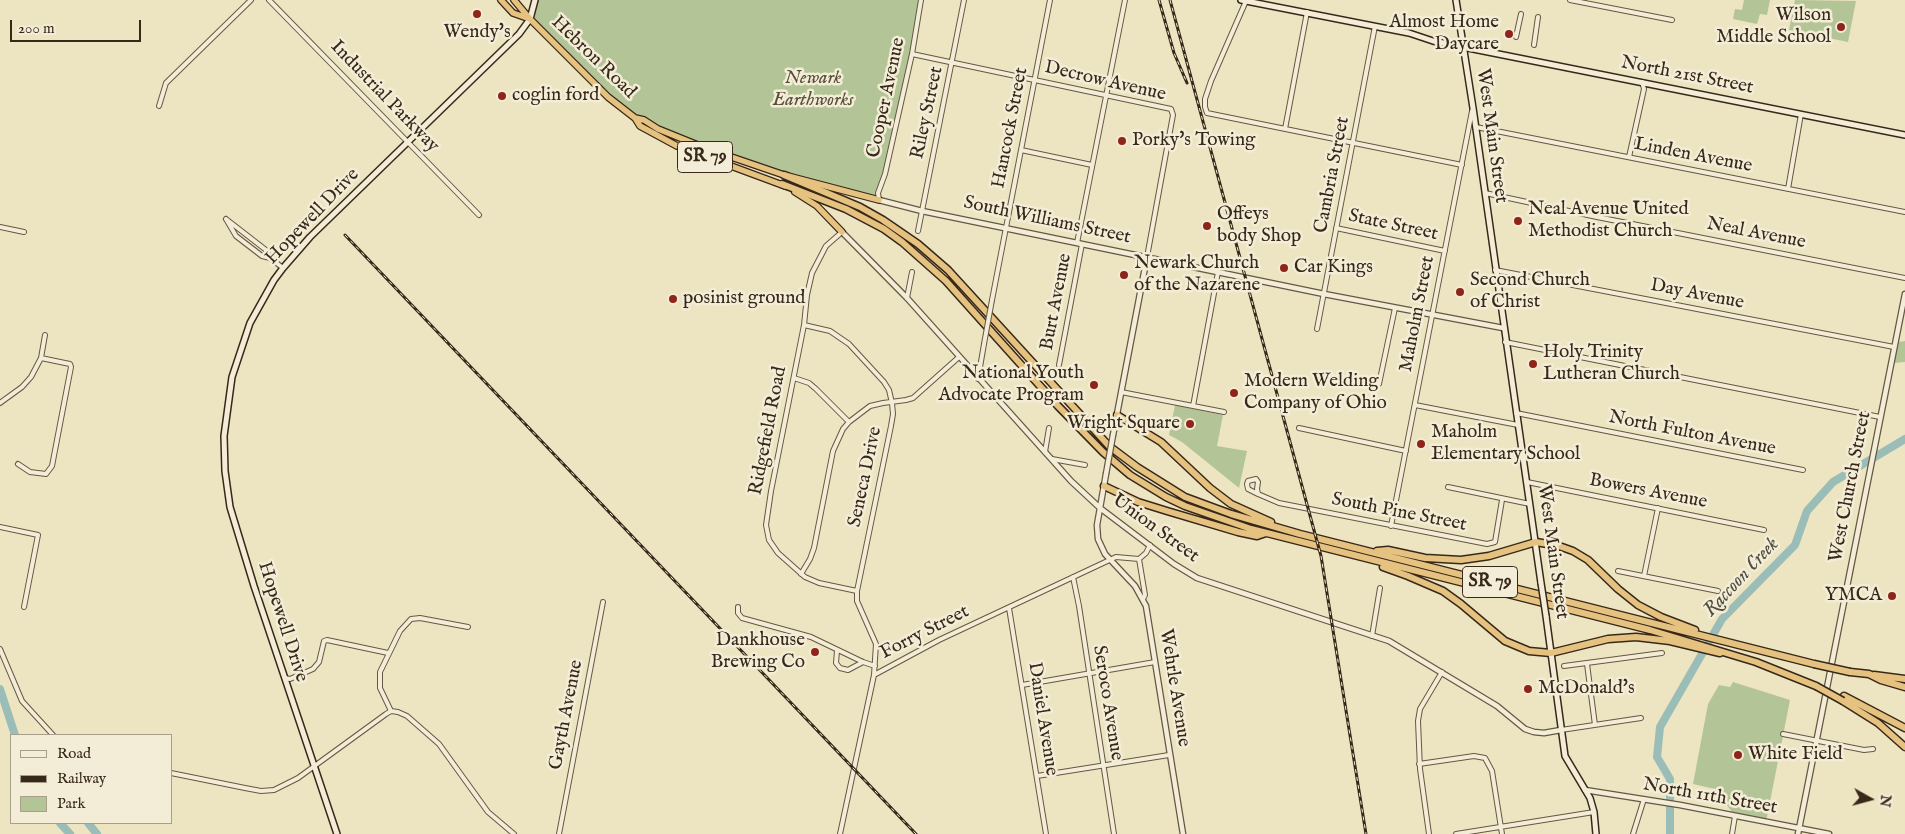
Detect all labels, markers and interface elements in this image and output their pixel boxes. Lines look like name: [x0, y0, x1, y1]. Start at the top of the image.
place label: Wilson Middle School: [1716, 5, 1831, 49]
marker: Wendy's: [471, 8, 483, 20]
scale bar: [12, 10, 144, 42]
street label: Hebron Road: [546, 12, 640, 104]
place label: Almost Home Daycare: [1389, 12, 1499, 56]
text: 200 m: [18, 19, 55, 38]
marker: Wilson Middle School: [1835, 21, 1847, 33]
place label: Wendy's: [443, 22, 511, 44]
marker: Almost Home Daycare: [1503, 28, 1515, 40]
street label: Industrial Parkway: [325, 36, 443, 158]
street label: Cooper Avenue: [863, 36, 911, 160]
street label: North 21st Street: [1619, 52, 1755, 100]
street label: Decrow Avenue: [1042, 57, 1168, 107]
street label: Riley Street: [907, 65, 949, 161]
street label: Hancock Street: [988, 66, 1034, 190]
street label: West Main Street: [1470, 67, 1512, 205]
park label: Newark Earthworks: [773, 68, 853, 112]
place label: coglin ford: [512, 85, 599, 107]
marker: coglin ford: [496, 90, 508, 102]
street label: Cambria Street: [1311, 115, 1355, 235]
place label: Porky's Towing: [1132, 130, 1255, 152]
street label: Linden Avenue: [1632, 133, 1754, 179]
marker: Porky's Towing: [1116, 135, 1128, 147]
road number: SR 79: [678, 142, 732, 172]
street label: Hopewell Drive: [261, 164, 365, 270]
street label: South Williams Street: [961, 192, 1133, 250]
place label: Neal Avenue United Methodist Church: [1528, 199, 1689, 243]
place label: Offeys body Shop: [1217, 204, 1301, 248]
street label: State Street: [1346, 205, 1440, 247]
street label: Neal Avenue: [1705, 213, 1807, 255]
marker: Neal Avenue United Methodist Church: [1512, 215, 1524, 227]
marker: Offeys body Shop: [1201, 220, 1213, 232]
street label: Burt Avenue: [1036, 252, 1078, 352]
place label: Newark Church of the Nazarene: [1134, 253, 1260, 297]
street label: Maholm Street: [1396, 254, 1440, 374]
place label: Car Kings: [1294, 257, 1373, 279]
marker: Car Kings: [1278, 262, 1290, 274]
marker: Newark Church of the Nazarene: [1118, 269, 1130, 281]
place label: Second Church of Christ: [1470, 270, 1590, 314]
street label: Day Avenue: [1648, 275, 1746, 315]
marker: Second Church of Christ: [1454, 286, 1466, 298]
place label: posinist ground: [683, 288, 805, 310]
marker: posinist ground: [667, 293, 679, 305]
place label: Holy Trinity Lutheran Church: [1543, 342, 1680, 386]
marker: Holy Trinity Lutheran Church: [1527, 358, 1539, 370]
place label: National Youth Advocate Program: [939, 363, 1084, 407]
street label: Ridgefield Road: [745, 365, 793, 497]
place label: Modern Welding Company of Ohio: [1244, 371, 1387, 415]
marker: National Youth Advocate Program: [1088, 379, 1100, 391]
marker: Modern Welding Company of Ohio: [1228, 387, 1240, 399]
street label: North Fulton Avenue: [1606, 407, 1778, 461]
street label: West Church Street: [1825, 410, 1877, 564]
place label: Wright Square: [1067, 413, 1180, 435]
marker: Wright Square: [1184, 418, 1196, 430]
place label: Maholm Elementary School: [1431, 422, 1580, 466]
street label: Seneca Drive: [844, 425, 888, 529]
marker: Maholm Elementary School: [1415, 438, 1427, 450]
street label: Bowers Avenue: [1587, 469, 1709, 515]
street label: West Main Street: [1531, 483, 1573, 621]
street label: South Pine Street: [1330, 489, 1468, 537]
street label: Union Street: [1107, 490, 1203, 568]
water label: Raccoon Creek: [1699, 533, 1785, 623]
street label: Hopewell Drive: [252, 559, 312, 685]
road number: SR 79: [1462, 566, 1518, 598]
place label: YMCA: [1825, 585, 1882, 607]
marker: YMCA: [1886, 590, 1898, 602]
street label: Forry Street: [877, 601, 973, 665]
street label: Wehrle Avenue: [1153, 627, 1195, 749]
place label: Dankhouse Brewing Co: [711, 630, 805, 674]
street label: Seroco Avenue: [1087, 644, 1127, 762]
marker: Dankhouse Brewing Co: [809, 646, 821, 658]
street label: Gayth Avenue: [545, 658, 589, 772]
street label: Daniel Avenue: [1022, 661, 1062, 777]
place label: McDonald's: [1538, 678, 1635, 700]
marker: McDonald's: [1522, 683, 1534, 695]
legend: [10, 734, 172, 824]
text: Road: [57, 744, 91, 763]
place label: White Field: [1748, 744, 1843, 766]
marker: White Field: [1732, 749, 1744, 761]
text: Railway: [57, 769, 106, 788]
street label: North 11th Street: [1641, 774, 1779, 820]
north arrow: [1845, 774, 1895, 824]
text: Park: [57, 794, 86, 813]
text: N: [1875, 794, 1895, 808]

